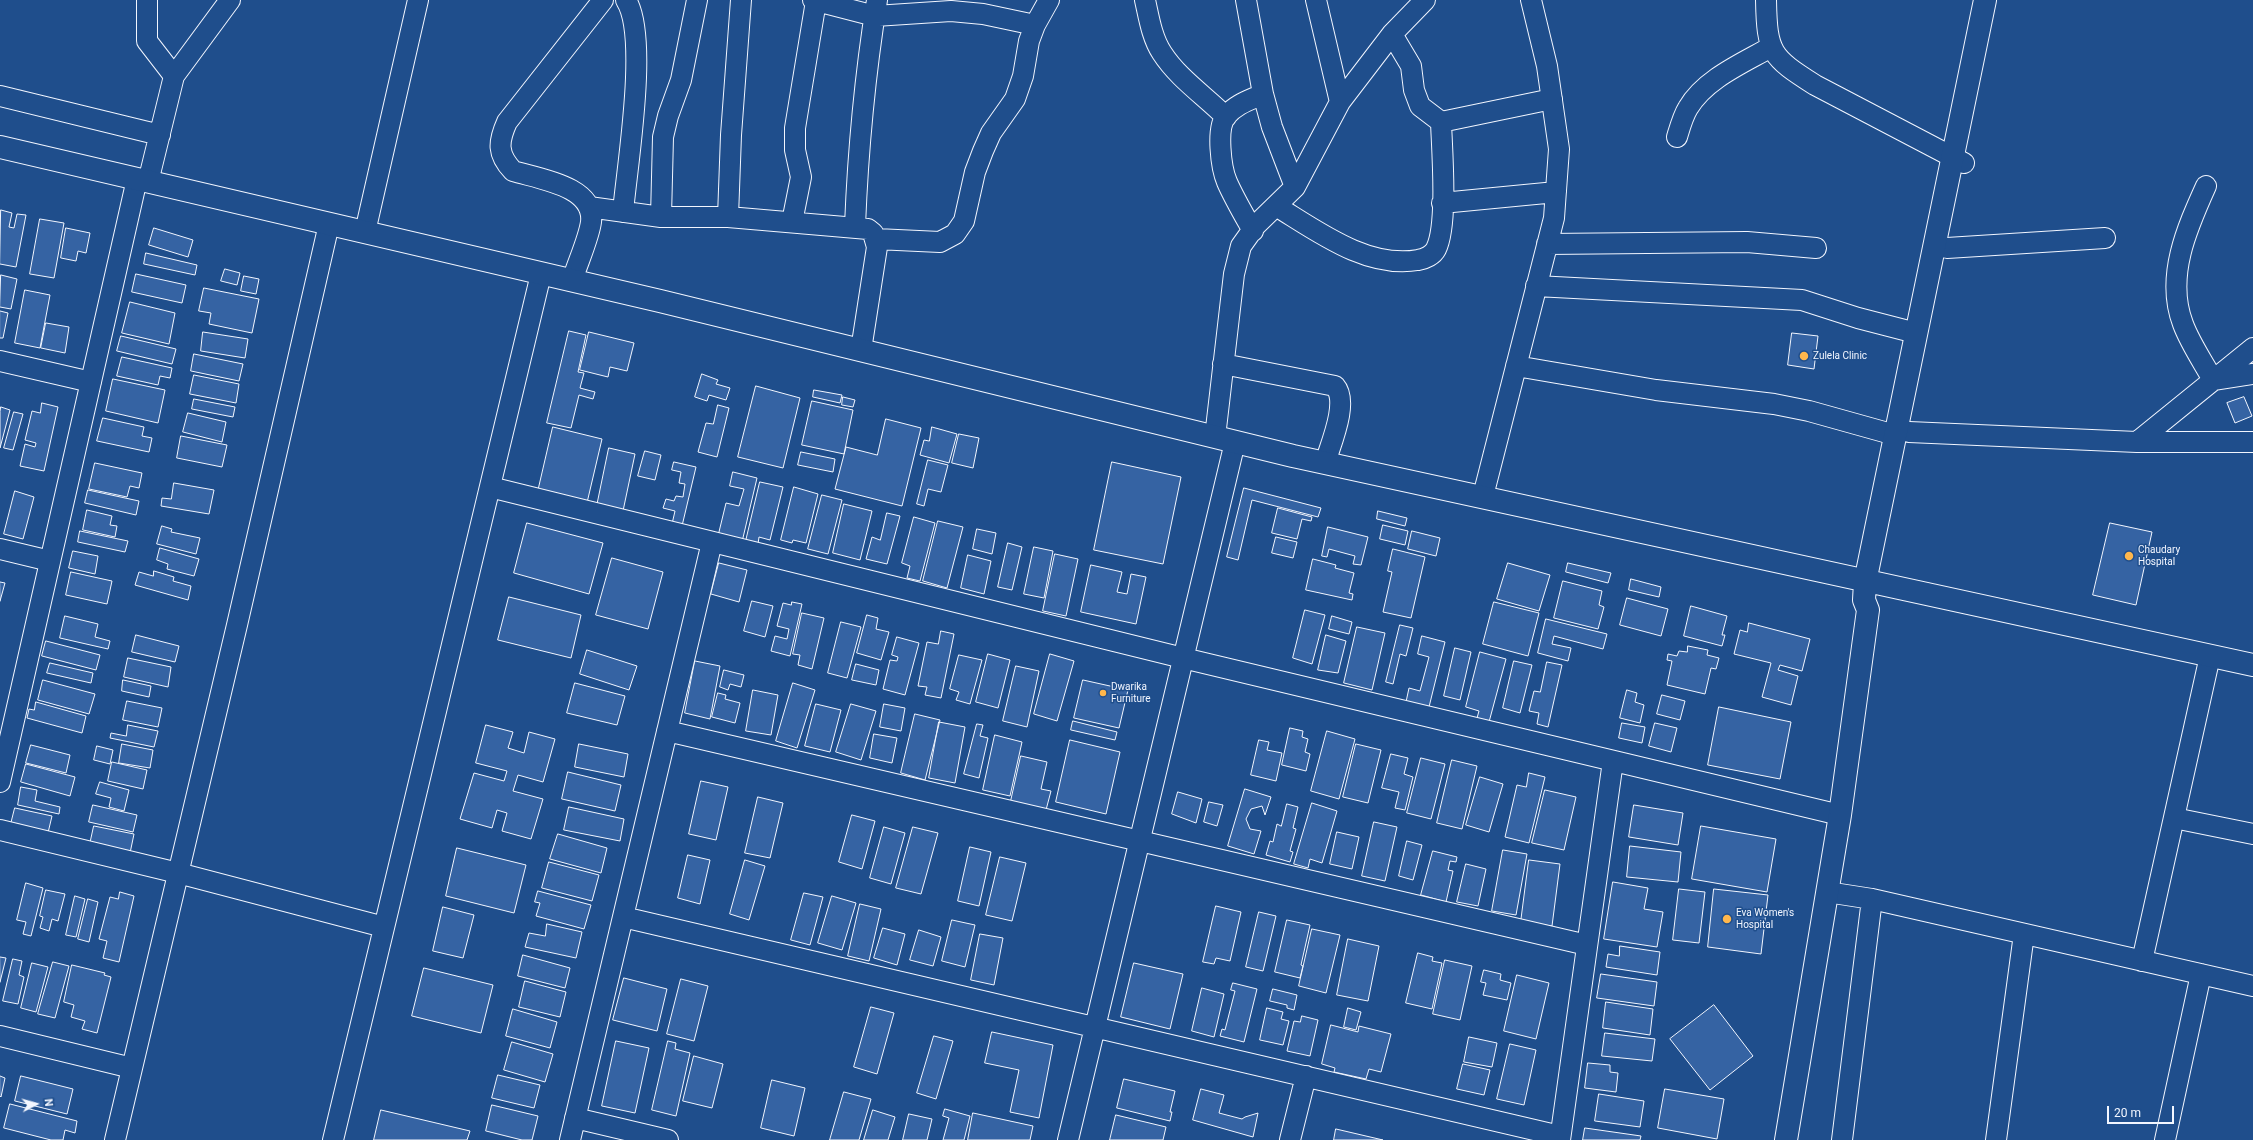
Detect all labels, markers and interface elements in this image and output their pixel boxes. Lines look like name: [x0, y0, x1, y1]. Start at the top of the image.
marker: Zulela Clinic: [1798, 350, 1810, 362]
place label: Zulela Clinic: [1813, 350, 1867, 362]
place label: Chaudary Hospital: [2138, 544, 2180, 568]
marker: Chaudary Hospital: [2123, 550, 2135, 562]
place label: Dwarika Furniture: [1111, 681, 1151, 704]
marker: Dwarika Furniture: [1098, 688, 1108, 698]
place label: Eva Women's Hospital: [1736, 907, 1794, 930]
marker: Eva Women's Hospital: [1721, 913, 1733, 925]
north arrow: [16, 1084, 56, 1124]
text: N: [42, 1098, 55, 1107]
scale bar: [2109, 1098, 2176, 1124]
text: 20 m: [2114, 1106, 2141, 1120]

